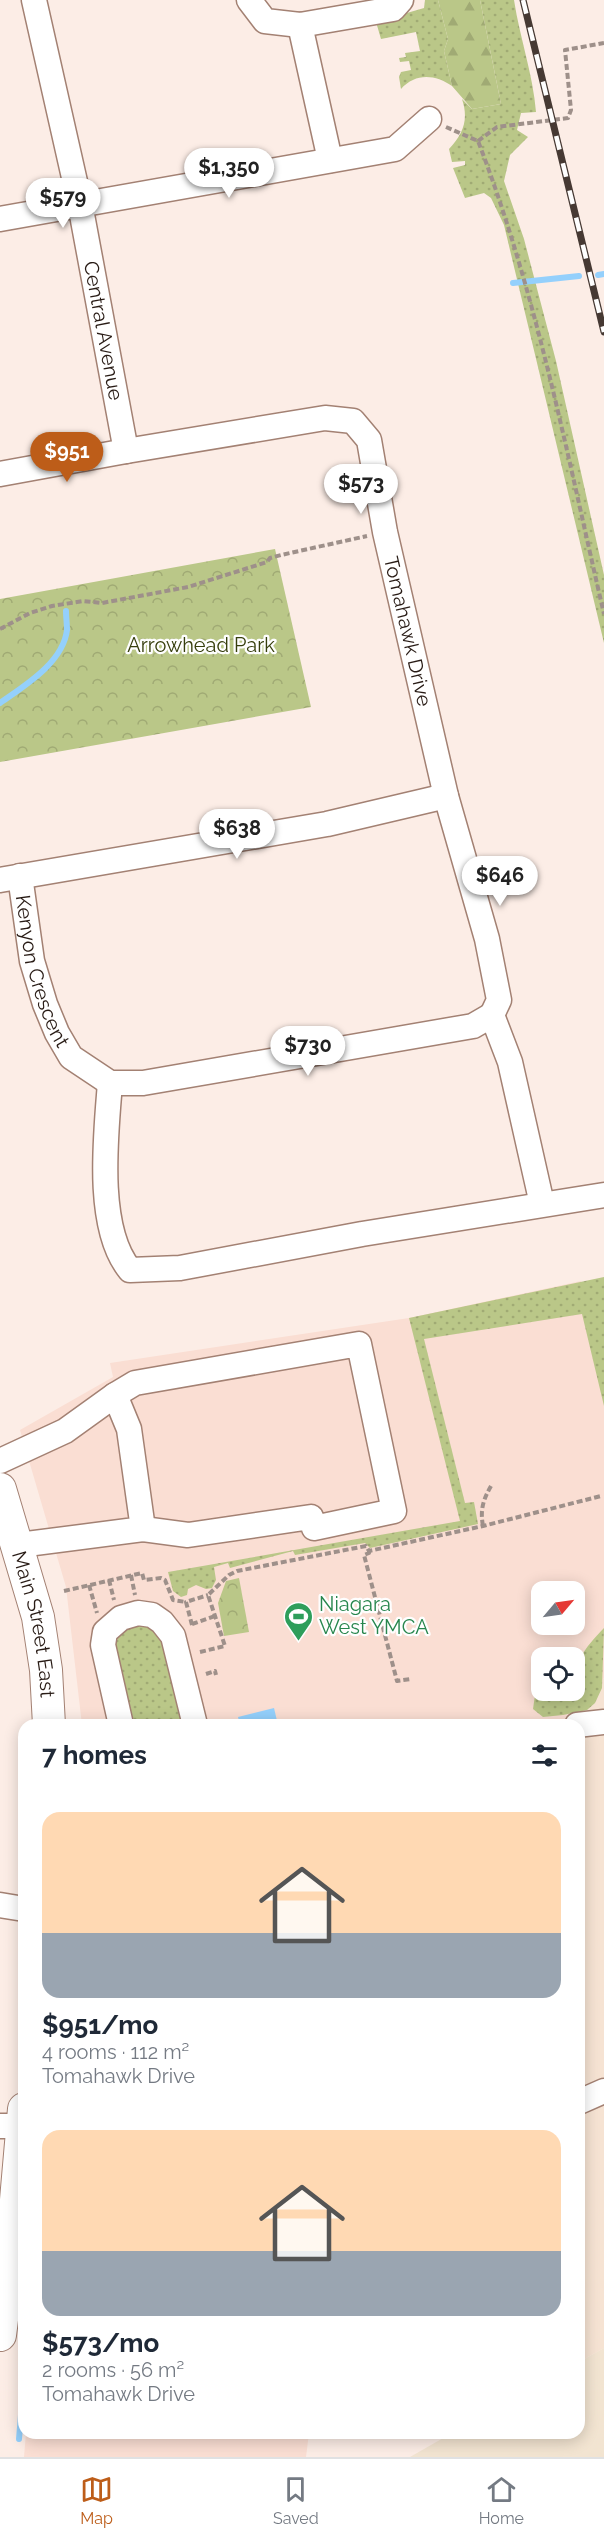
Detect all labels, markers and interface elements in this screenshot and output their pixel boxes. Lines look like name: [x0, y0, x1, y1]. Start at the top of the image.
pin: $1,350: [180, 148, 278, 199]
text: $1,350: [198, 155, 260, 179]
pin: $579: [27, 178, 99, 229]
text: $579: [40, 185, 86, 209]
street label: Central Avenue: [79, 259, 128, 403]
pin: $951: [31, 432, 103, 483]
text: $951: [44, 439, 90, 463]
pin: $573: [325, 464, 397, 515]
text: $573: [338, 471, 384, 495]
street label: Tomahawk Drive: [379, 554, 437, 709]
park label: Arrowhead Park: [127, 633, 275, 657]
pin: $638: [201, 809, 273, 860]
text: $638: [213, 816, 261, 840]
pin: $646: [464, 856, 536, 907]
text: $646: [476, 863, 524, 887]
street label: Kenyon Crescent: [11, 893, 75, 1052]
pin: $730: [272, 1026, 344, 1077]
text: $730: [284, 1033, 332, 1057]
street label: Main Street East: [7, 1548, 60, 1699]
north arrow: [531, 1581, 585, 1635]
map controls: [531, 1581, 585, 1701]
place label: Niagara West YMCA: [319, 1592, 429, 1639]
sports icon: Niagara West YMCA: [282, 1600, 314, 1642]
button: locate: [531, 1647, 585, 1701]
icon: filters: [528, 1739, 561, 1772]
text: 7 homes: [42, 1740, 147, 1770]
icon: home: [248, 1851, 356, 1959]
text: $951/mo: [42, 2010, 158, 2040]
text: 4 rooms · 112 m²: [42, 2040, 189, 2064]
text: Tomahawk Drive: [42, 2064, 195, 2088]
icon: home: [248, 2169, 356, 2277]
text: $573/mo: [42, 2328, 159, 2358]
text: 2 rooms · 56 m²: [42, 2358, 184, 2382]
text: Tomahawk Drive: [42, 2382, 195, 2406]
tab: Map: [80, 2473, 113, 2528]
tab: Saved: [273, 2473, 319, 2528]
tab: Home: [479, 2473, 524, 2528]

